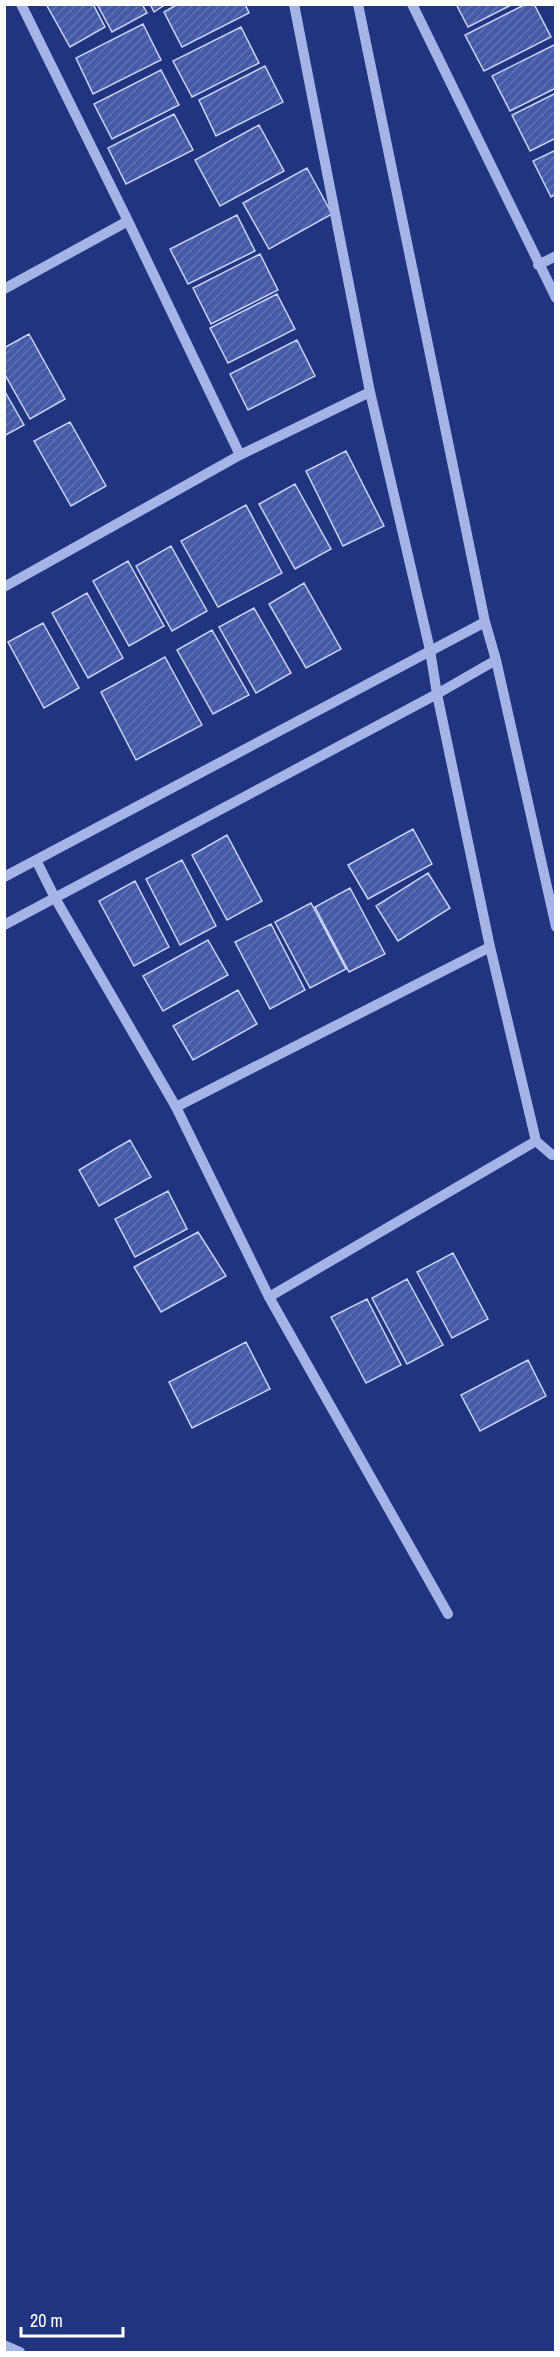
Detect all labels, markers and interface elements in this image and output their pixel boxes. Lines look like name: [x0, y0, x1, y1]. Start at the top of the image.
scale bar: [21, 2300, 123, 2338]
text: 20 m: [30, 2308, 63, 2333]

